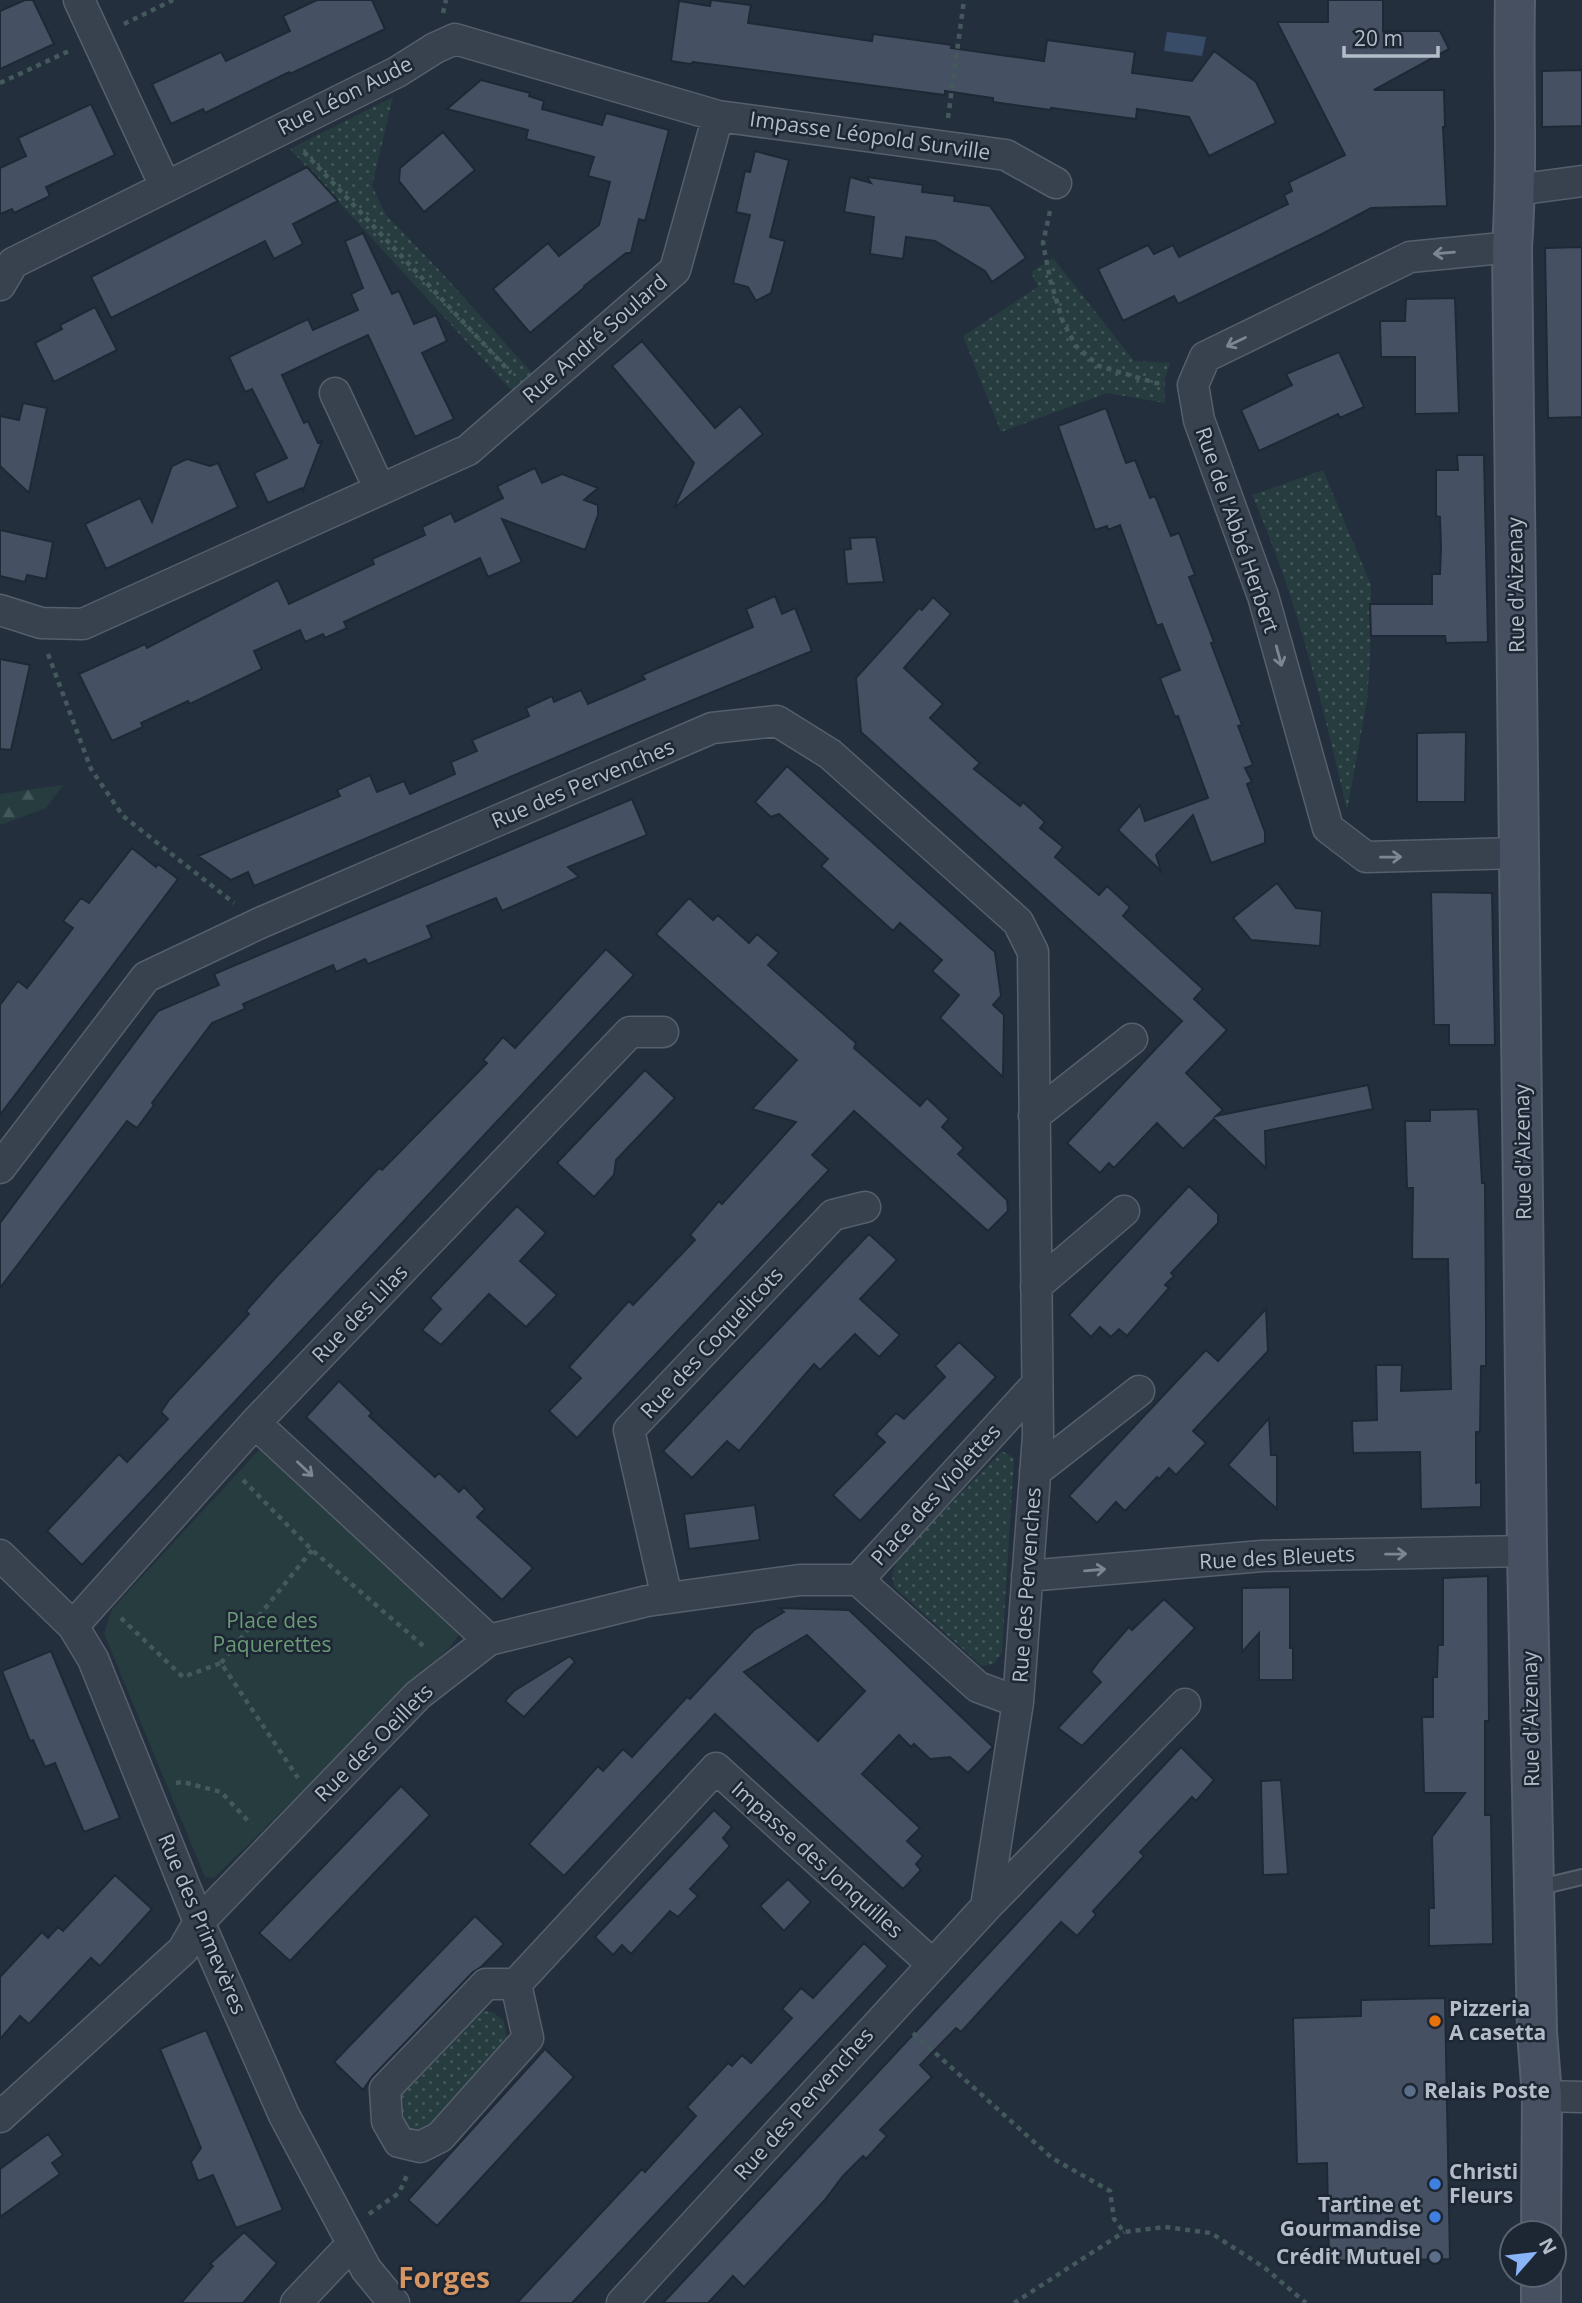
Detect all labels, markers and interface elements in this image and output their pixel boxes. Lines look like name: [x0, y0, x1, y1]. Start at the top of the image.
scale bar: [1344, 14, 1438, 58]
text: 20 m: [1354, 24, 1403, 52]
street label: Rue Léon Aude: [272, 49, 417, 141]
street label: Impasse Léopold Surville: [748, 104, 992, 166]
one-way arrow: [1433, 247, 1456, 260]
street label: Rue André Soulard: [516, 268, 673, 409]
one-way arrow: [1226, 335, 1247, 349]
street label: Rue de l'Abbé Herbert: [1190, 423, 1286, 636]
street label: Rue d'Aizenay: [1500, 516, 1530, 653]
one-way arrow: [1274, 644, 1287, 666]
street label: Rue des Pervenches: [487, 732, 678, 834]
one-way arrow: [1379, 850, 1402, 863]
street label: Rue d'Aizenay: [1507, 1083, 1537, 1220]
street label: Rue des Lilas: [305, 1258, 413, 1369]
street label: Rue des Coquelicots: [634, 1261, 789, 1424]
street label: Place des Violettes: [864, 1418, 1006, 1571]
one-way arrow: [296, 1461, 313, 1478]
street label: Rue des Pervenches: [1005, 1486, 1047, 1684]
street label: Rue des Bleuets: [1198, 1539, 1356, 1575]
one-way arrow: [1384, 1547, 1407, 1561]
one-way arrow: [1083, 1563, 1106, 1576]
park label: Place des Paquerettes: [213, 1606, 331, 1658]
street label: Rue d'Aizenay: [1515, 1650, 1545, 1787]
street label: Rue des Oeillets: [308, 1677, 439, 1808]
street label: Impasse des Jonquilles: [726, 1775, 909, 1944]
street label: Rue des Primevères: [152, 1829, 254, 2018]
place label: Pizzeria A casetta: [1449, 1994, 1546, 2046]
marker: Pizzeria A casetta: [1427, 2013, 1443, 2029]
street label: Rue des Pervenches: [727, 2021, 879, 2186]
place label: Relais Poste: [1424, 2076, 1550, 2104]
marker: Relais Poste: [1402, 2083, 1418, 2099]
place label: Christi Fleurs: [1449, 2157, 1518, 2209]
marker: Christi Fleurs: [1427, 2176, 1443, 2192]
place label: Tartine et Gourmandise: [1280, 2190, 1421, 2242]
marker: Tartine et Gourmandise: [1427, 2209, 1443, 2225]
north arrow: [1498, 2219, 1568, 2289]
text: N: [1533, 2233, 1563, 2259]
place label: Crédit Mutuel: [1276, 2242, 1421, 2270]
marker: Crédit Mutuel: [1427, 2249, 1443, 2265]
district label: Forges: [398, 2258, 490, 2296]

